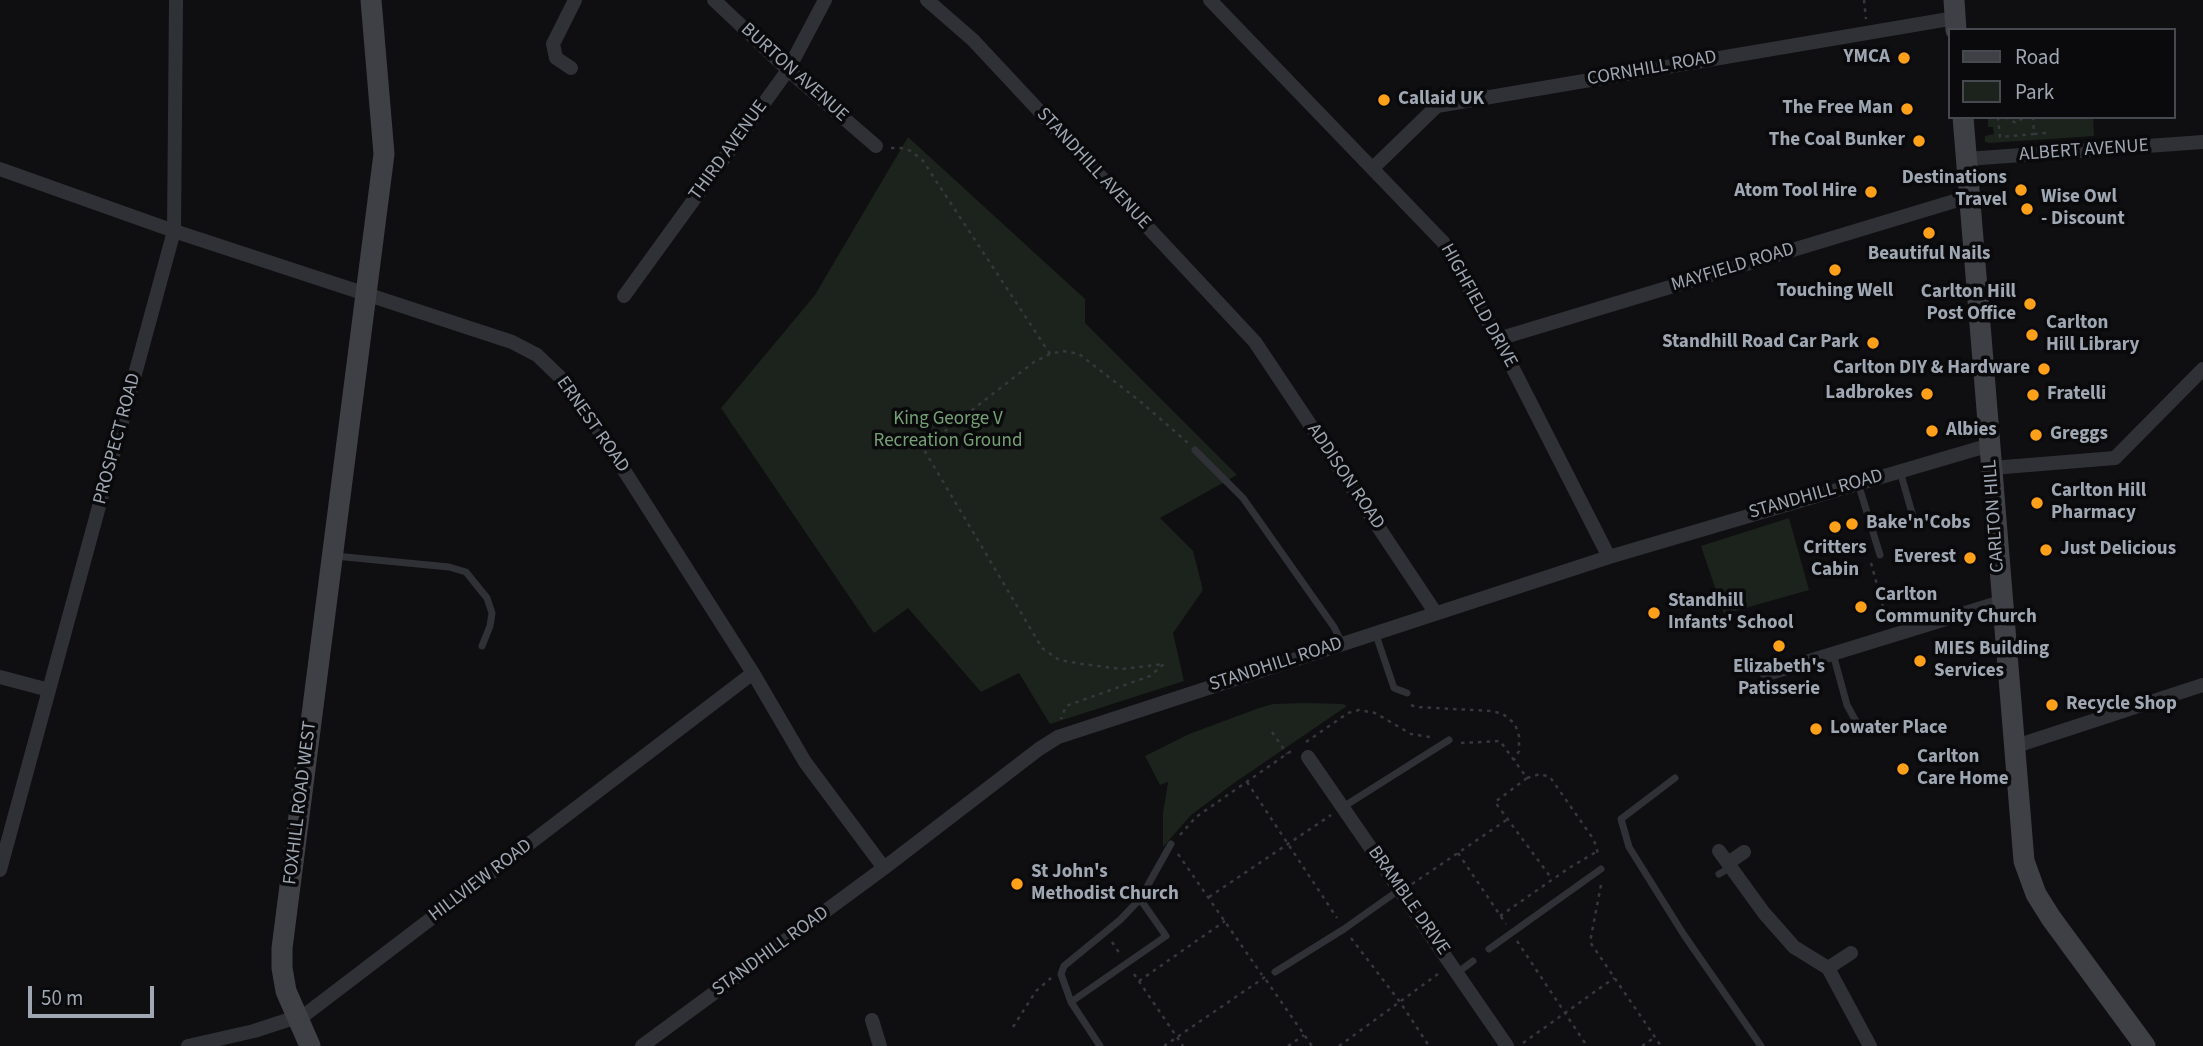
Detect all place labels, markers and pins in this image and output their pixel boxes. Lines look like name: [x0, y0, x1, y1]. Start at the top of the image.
place label: YMCA: [1844, 47, 1890, 69]
marker: YMCA: [1896, 50, 1912, 66]
place label: Callaid UK: [1398, 89, 1484, 111]
marker: Callaid UK: [1376, 92, 1392, 108]
place label: The Free Man: [1782, 98, 1893, 120]
marker: The Free Man: [1899, 101, 1915, 117]
place label: The Coal Bunker: [1769, 130, 1905, 152]
marker: The Coal Bunker: [1911, 133, 1927, 149]
place label: Destinations Travel: [1902, 168, 2007, 212]
place label: Atom Tool Hire: [1734, 181, 1857, 203]
marker: Destinations Travel: [2013, 182, 2029, 198]
marker: Atom Tool Hire: [1863, 184, 1879, 200]
place label: Wise Owl - Discount: [2041, 187, 2125, 231]
marker: Wise Owl - Discount: [2019, 201, 2035, 217]
marker: Beautiful Nails: [1921, 225, 1937, 241]
place label: Beautiful Nails: [1868, 244, 1990, 266]
marker: Touching Well: [1827, 262, 1843, 278]
place label: Touching Well: [1777, 281, 1893, 303]
place label: Carlton Hill Post Office: [1921, 282, 2016, 326]
marker: Carlton Hill Post Office: [2022, 296, 2038, 312]
place label: Carlton Hill Library: [2046, 313, 2139, 357]
marker: Carlton Hill Library: [2024, 327, 2040, 343]
place label: Standhill Road Car Park: [1662, 332, 1859, 354]
marker: Standhill Road Car Park: [1865, 335, 1881, 351]
place label: Carlton DIY & Hardware: [1833, 358, 2030, 380]
marker: Carlton DIY & Hardware: [2036, 361, 2052, 377]
place label: Ladbrokes: [1825, 383, 1913, 405]
place label: Fratelli: [2047, 384, 2106, 406]
marker: Ladbrokes: [1919, 386, 1935, 402]
marker: Fratelli: [2025, 387, 2041, 403]
place label: Albies: [1946, 420, 1997, 442]
marker: Albies: [1924, 423, 1940, 439]
place label: Greggs: [2050, 424, 2108, 446]
marker: Greggs: [2028, 427, 2044, 443]
place label: Carlton Hill Pharmacy: [2051, 481, 2146, 525]
marker: Carlton Hill Pharmacy: [2029, 495, 2045, 511]
place label: Bake'n'Cobs: [1866, 513, 1970, 535]
marker: Bake'n'Cobs: [1844, 516, 1860, 532]
marker: Critters Cabin: [1827, 519, 1843, 535]
place label: Critters Cabin: [1803, 538, 1867, 582]
place label: Just Delicious: [2060, 539, 2176, 561]
marker: Just Delicious: [2038, 542, 2054, 558]
place label: Everest: [1894, 547, 1956, 569]
marker: Everest: [1962, 550, 1978, 566]
place label: Carlton Community Church: [1875, 585, 2037, 629]
place label: Standhill Infants' School: [1668, 591, 1793, 635]
marker: Carlton Community Church: [1853, 599, 1869, 615]
marker: Standhill Infants' School: [1646, 605, 1662, 621]
marker: Elizabeth's Patisserie: [1771, 638, 1787, 654]
place label: MIES Building Services: [1934, 639, 2049, 683]
marker: MIES Building Services: [1912, 653, 1928, 669]
place label: Elizabeth's Patisserie: [1733, 657, 1825, 701]
place label: Recycle Shop: [2066, 694, 2177, 716]
marker: Recycle Shop: [2044, 697, 2060, 713]
place label: Lowater Place: [1830, 718, 1947, 740]
marker: Lowater Place: [1808, 721, 1824, 737]
place label: Carlton Care Home: [1917, 747, 2009, 791]
marker: Carlton Care Home: [1895, 761, 1911, 777]
place label: St John's Methodist Church: [1031, 862, 1179, 906]
marker: St John's Methodist Church: [1009, 876, 1025, 892]

